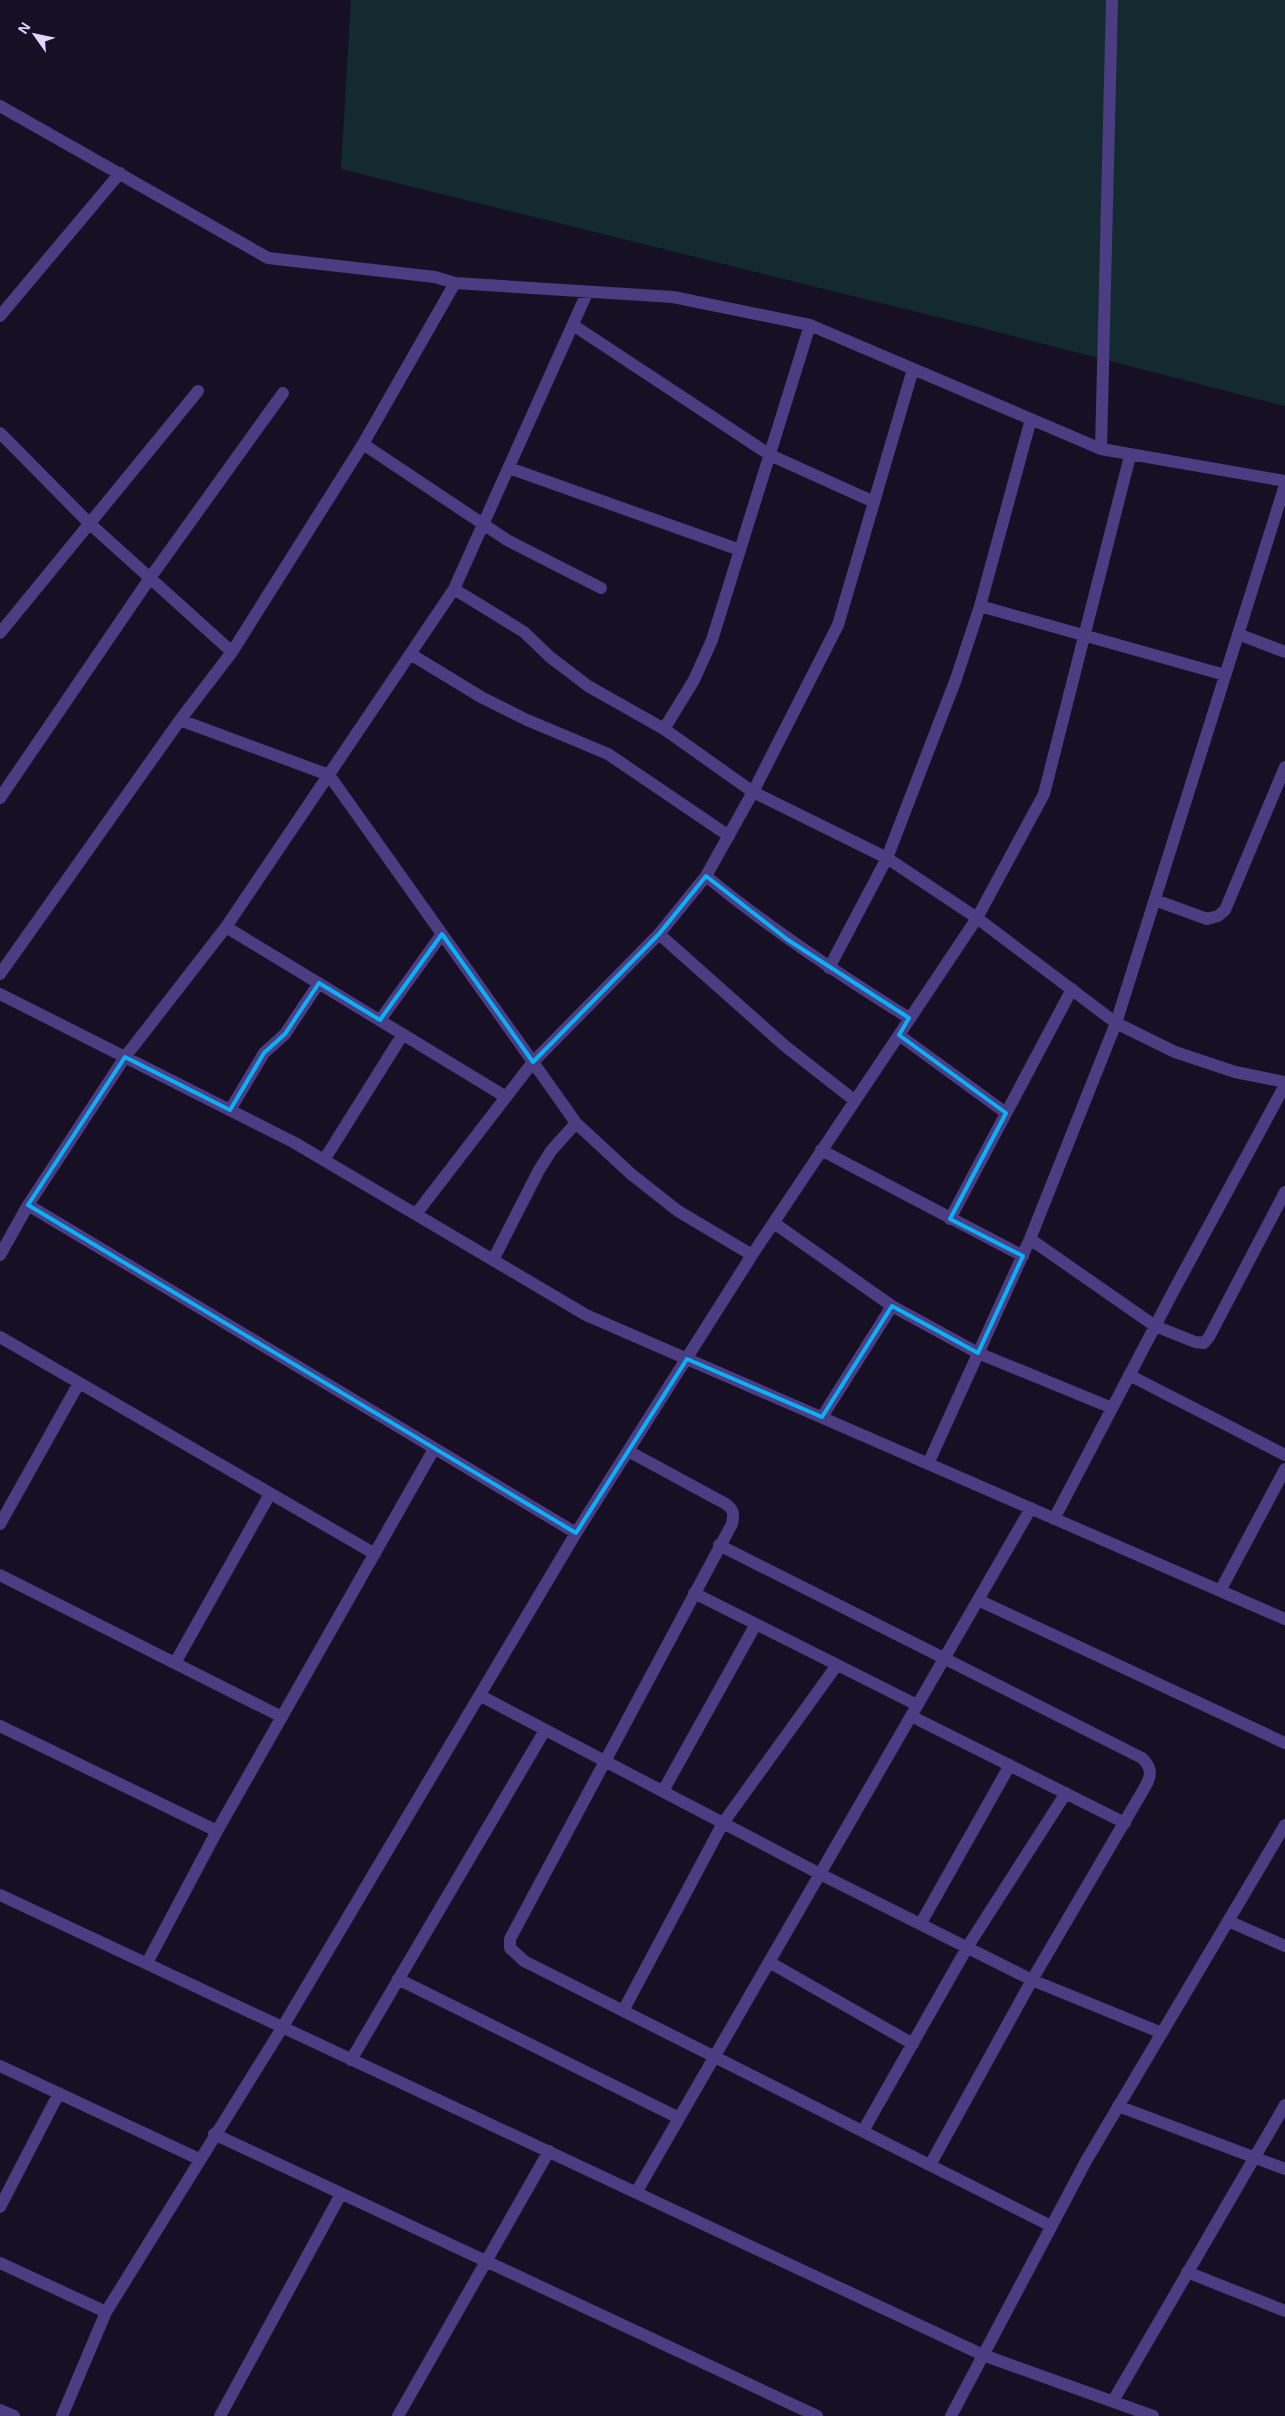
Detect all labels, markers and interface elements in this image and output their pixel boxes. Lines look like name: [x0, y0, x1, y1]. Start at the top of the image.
north arrow: [10, 10, 60, 60]
text: N: [15, 19, 34, 37]

